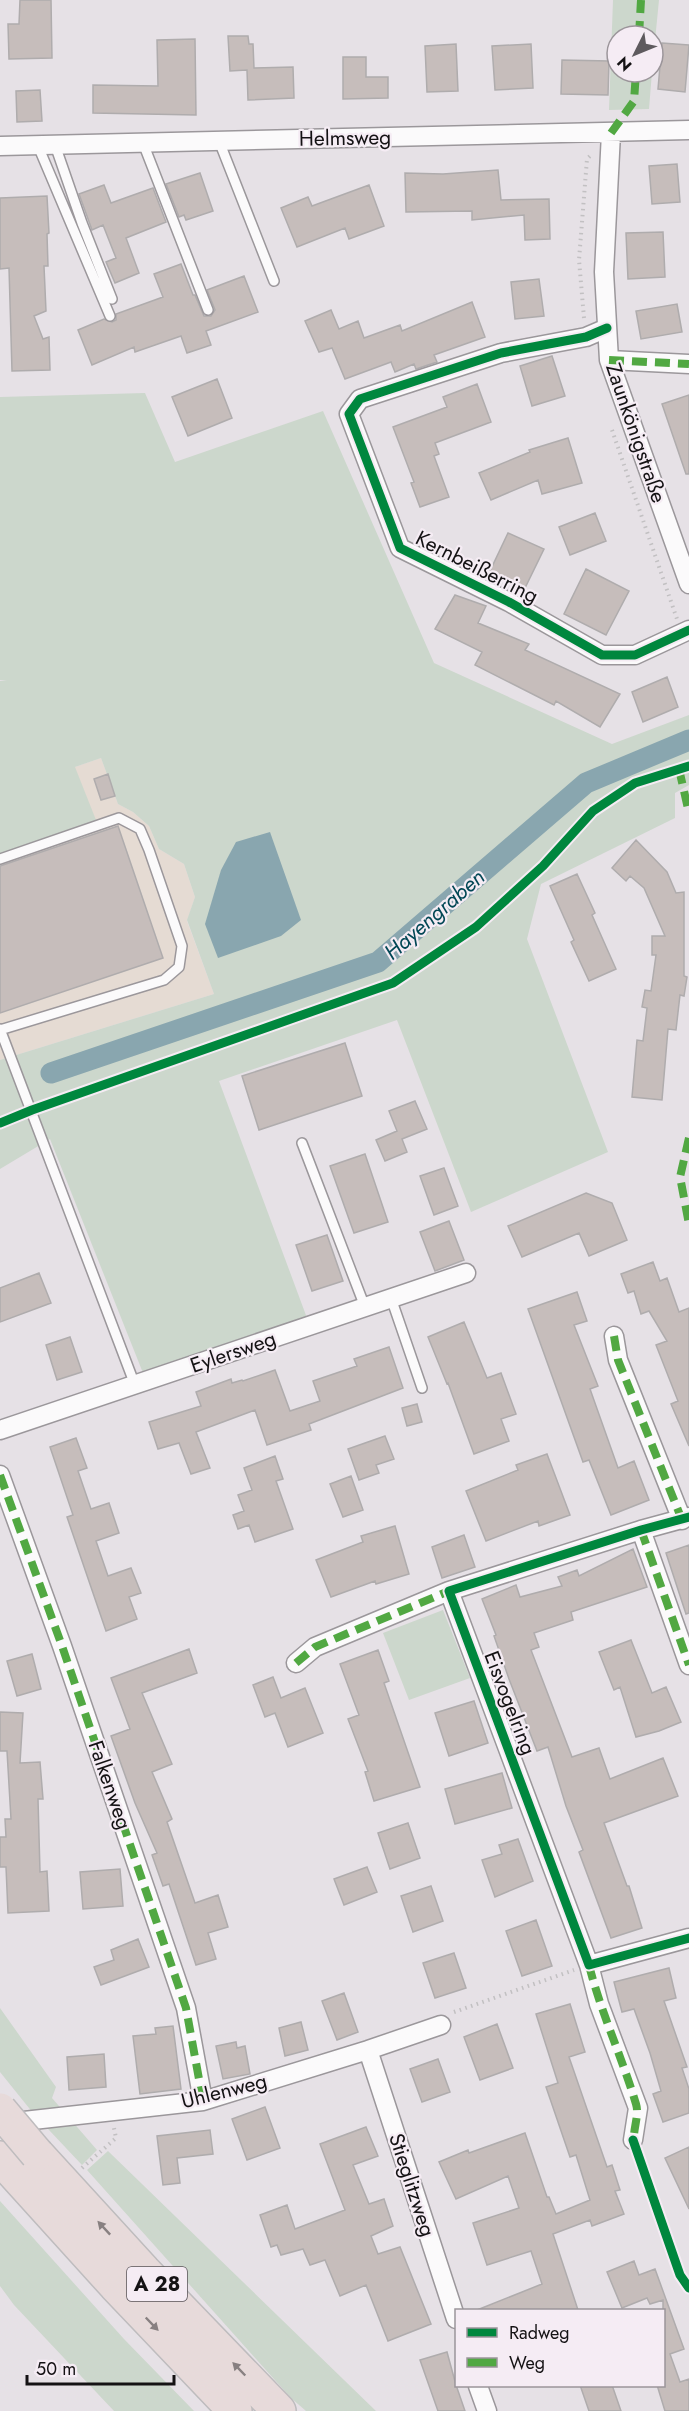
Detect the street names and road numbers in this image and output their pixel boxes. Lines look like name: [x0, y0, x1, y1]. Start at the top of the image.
street label: Helmsweg: [299, 122, 391, 154]
street label: Zaunkönigstraße: [598, 359, 674, 507]
street label: Kernbeißerring: [410, 523, 544, 611]
street label: Eylersweg: [186, 1323, 280, 1381]
street label: Eisvogelring: [476, 1647, 544, 1759]
street label: Falkenweg: [81, 1737, 139, 1833]
street label: Uhlenweg: [178, 2066, 270, 2116]
street label: Stieglitzweg: [381, 2130, 443, 2240]
road number: A 28: [127, 2267, 187, 2301]

